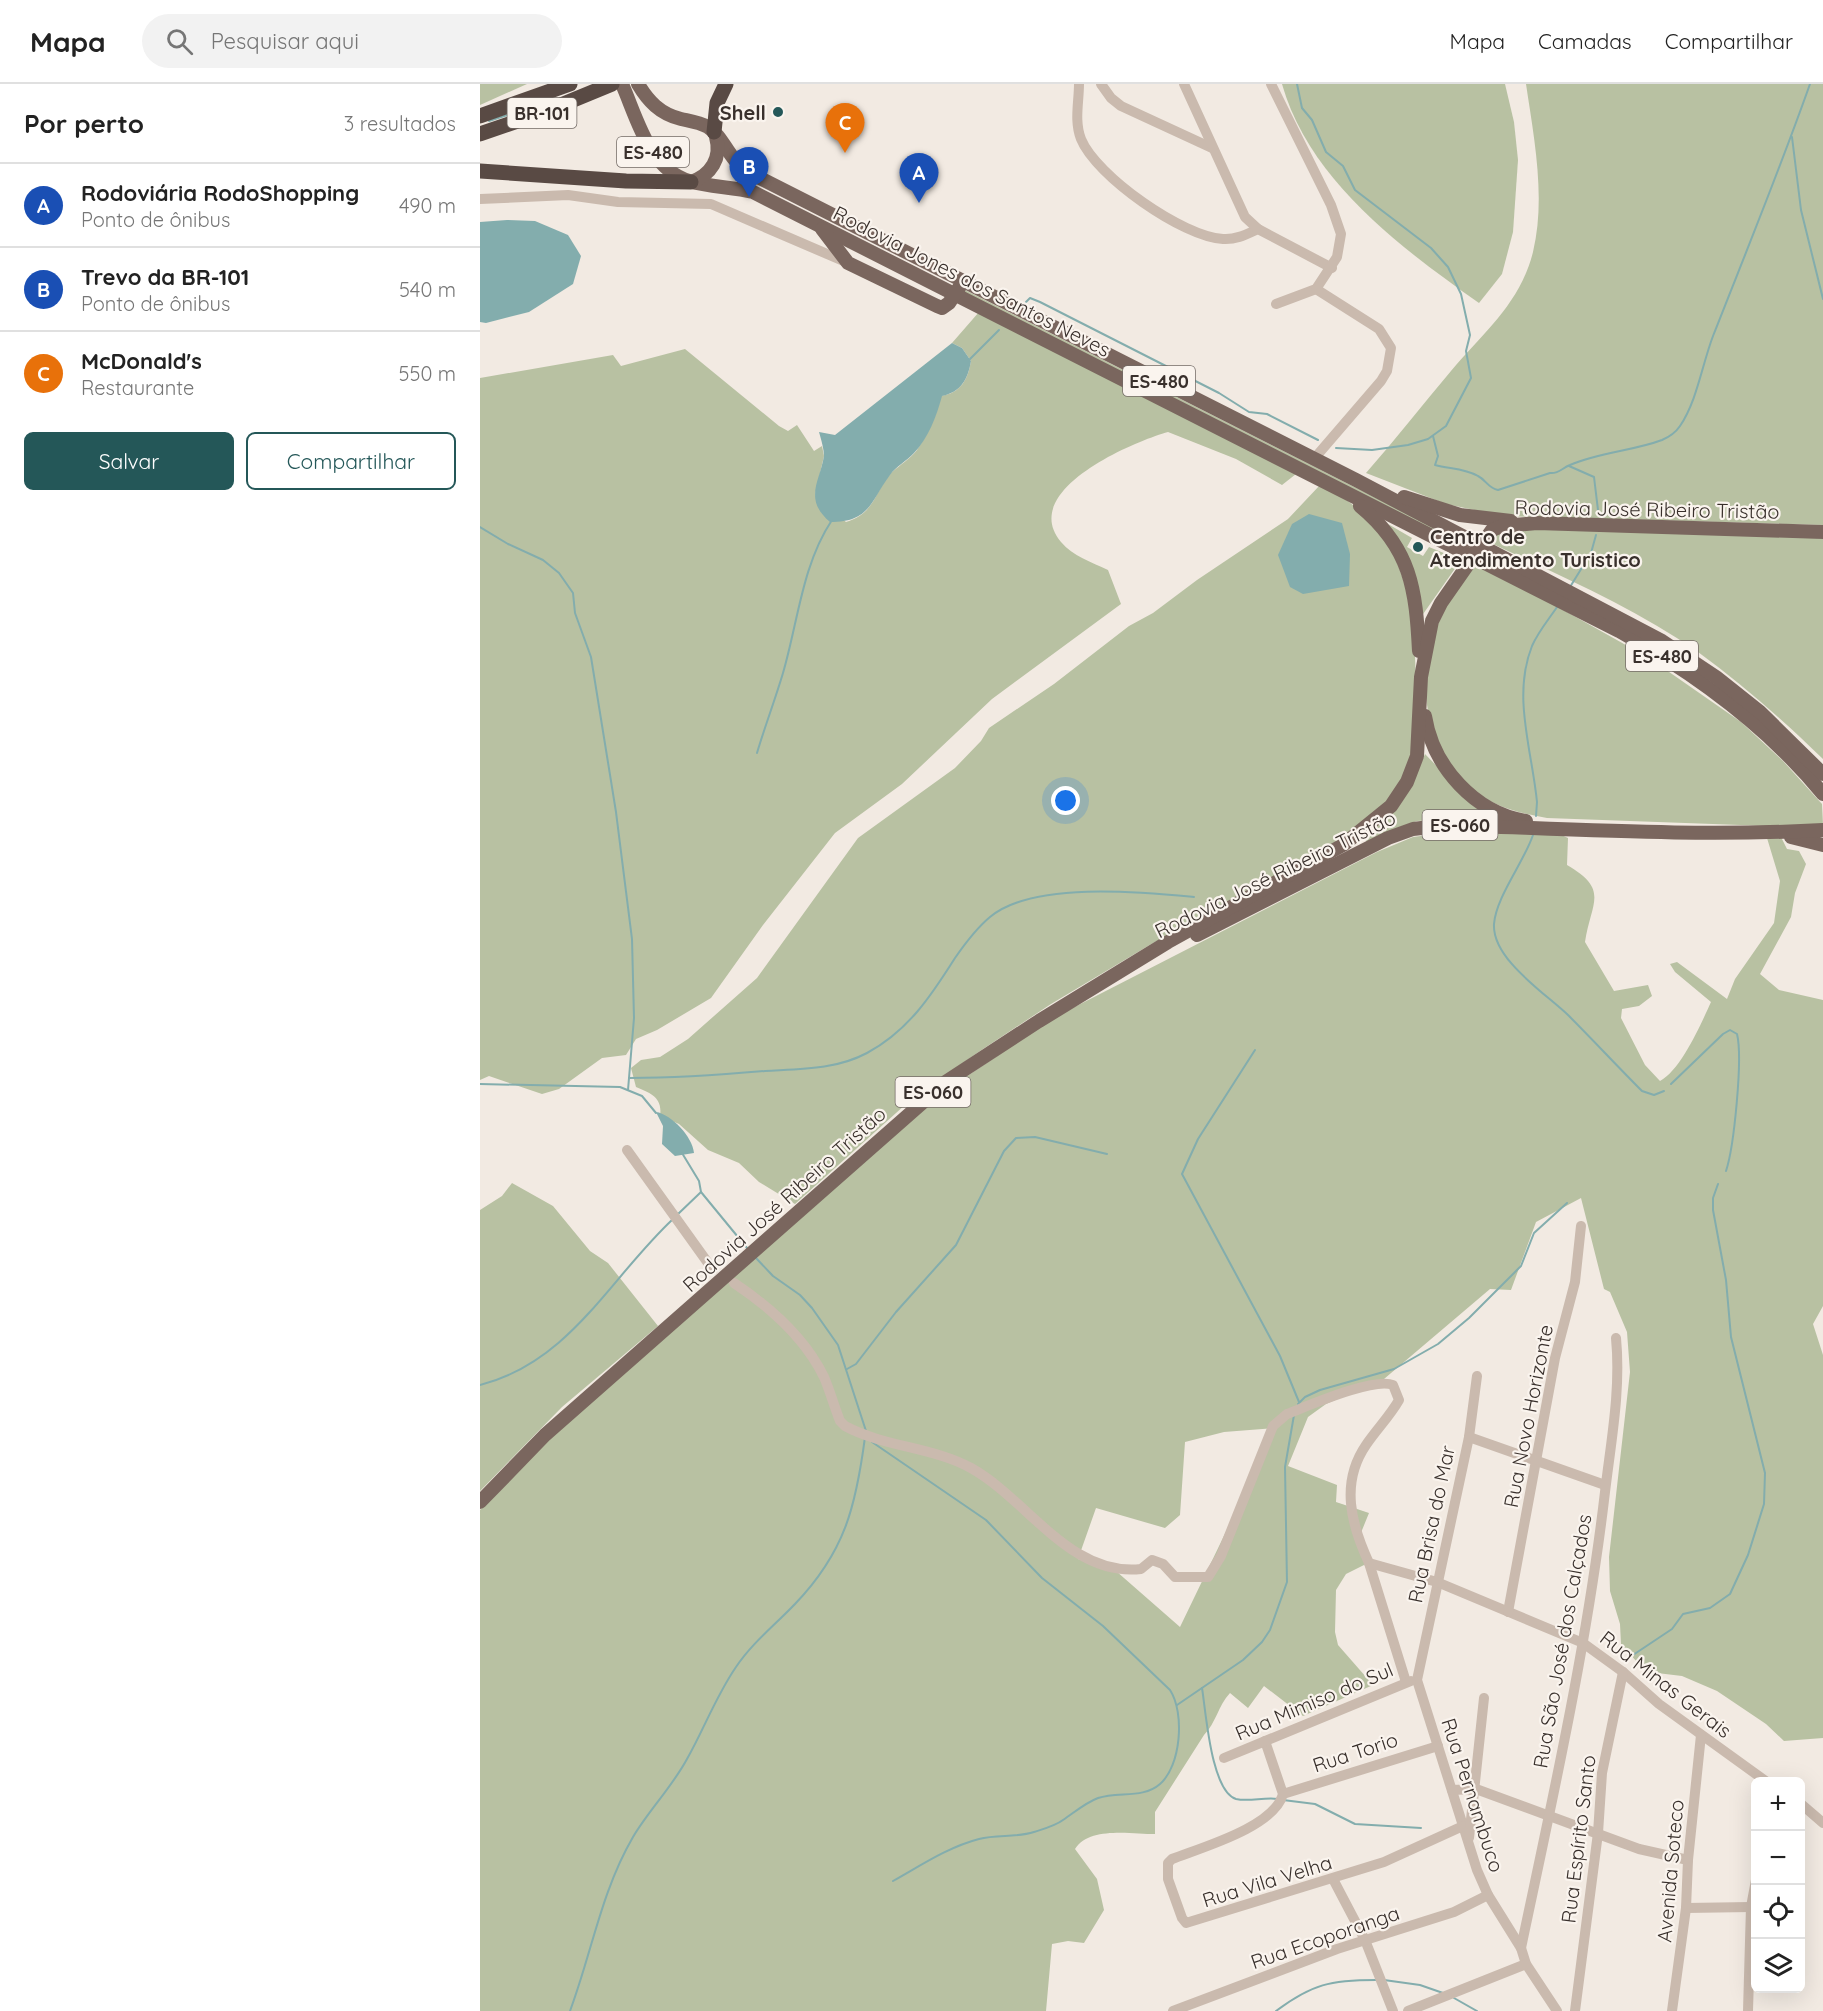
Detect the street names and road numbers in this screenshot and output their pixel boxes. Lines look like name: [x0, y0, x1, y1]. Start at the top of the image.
road number: BR-101: [508, 98, 577, 128]
road number: ES-480: [617, 137, 689, 167]
street label: Rodovia Jones dos Santos Neves: [829, 200, 1115, 362]
road number: ES-480: [1123, 366, 1195, 396]
street label: Rodovia José Ribeiro Tristão: [1514, 494, 1780, 524]
road number: ES-480: [1626, 641, 1698, 671]
street label: Rodovia José Ribeiro Tristão: [1150, 805, 1400, 943]
road number: ES-060: [1422, 810, 1498, 840]
road number: ES-060: [896, 1077, 970, 1107]
street label: Rodovia José Ribeiro Tristão: [677, 1101, 891, 1297]
street label: Rua Novo Horizonte: [1498, 1322, 1558, 1510]
street label: Rua Brisa do Mar: [1402, 1443, 1460, 1605]
street label: Rua São José dos Calçados: [1527, 1512, 1597, 1770]
street label: Rua Minas Gerais: [1595, 1625, 1737, 1743]
street label: Rua Mimiso do Sul: [1231, 1656, 1397, 1746]
street label: Rua Pernambuco: [1436, 1715, 1510, 1875]
street label: Rua Torio: [1309, 1727, 1401, 1777]
street label: Rua Espírito Santo: [1555, 1754, 1601, 1924]
street label: Avenida Soteco: [1651, 1798, 1689, 1944]
street label: Rua Vila Velha: [1199, 1849, 1335, 1913]
street label: Rua Ecoporanga: [1247, 1900, 1403, 1974]

